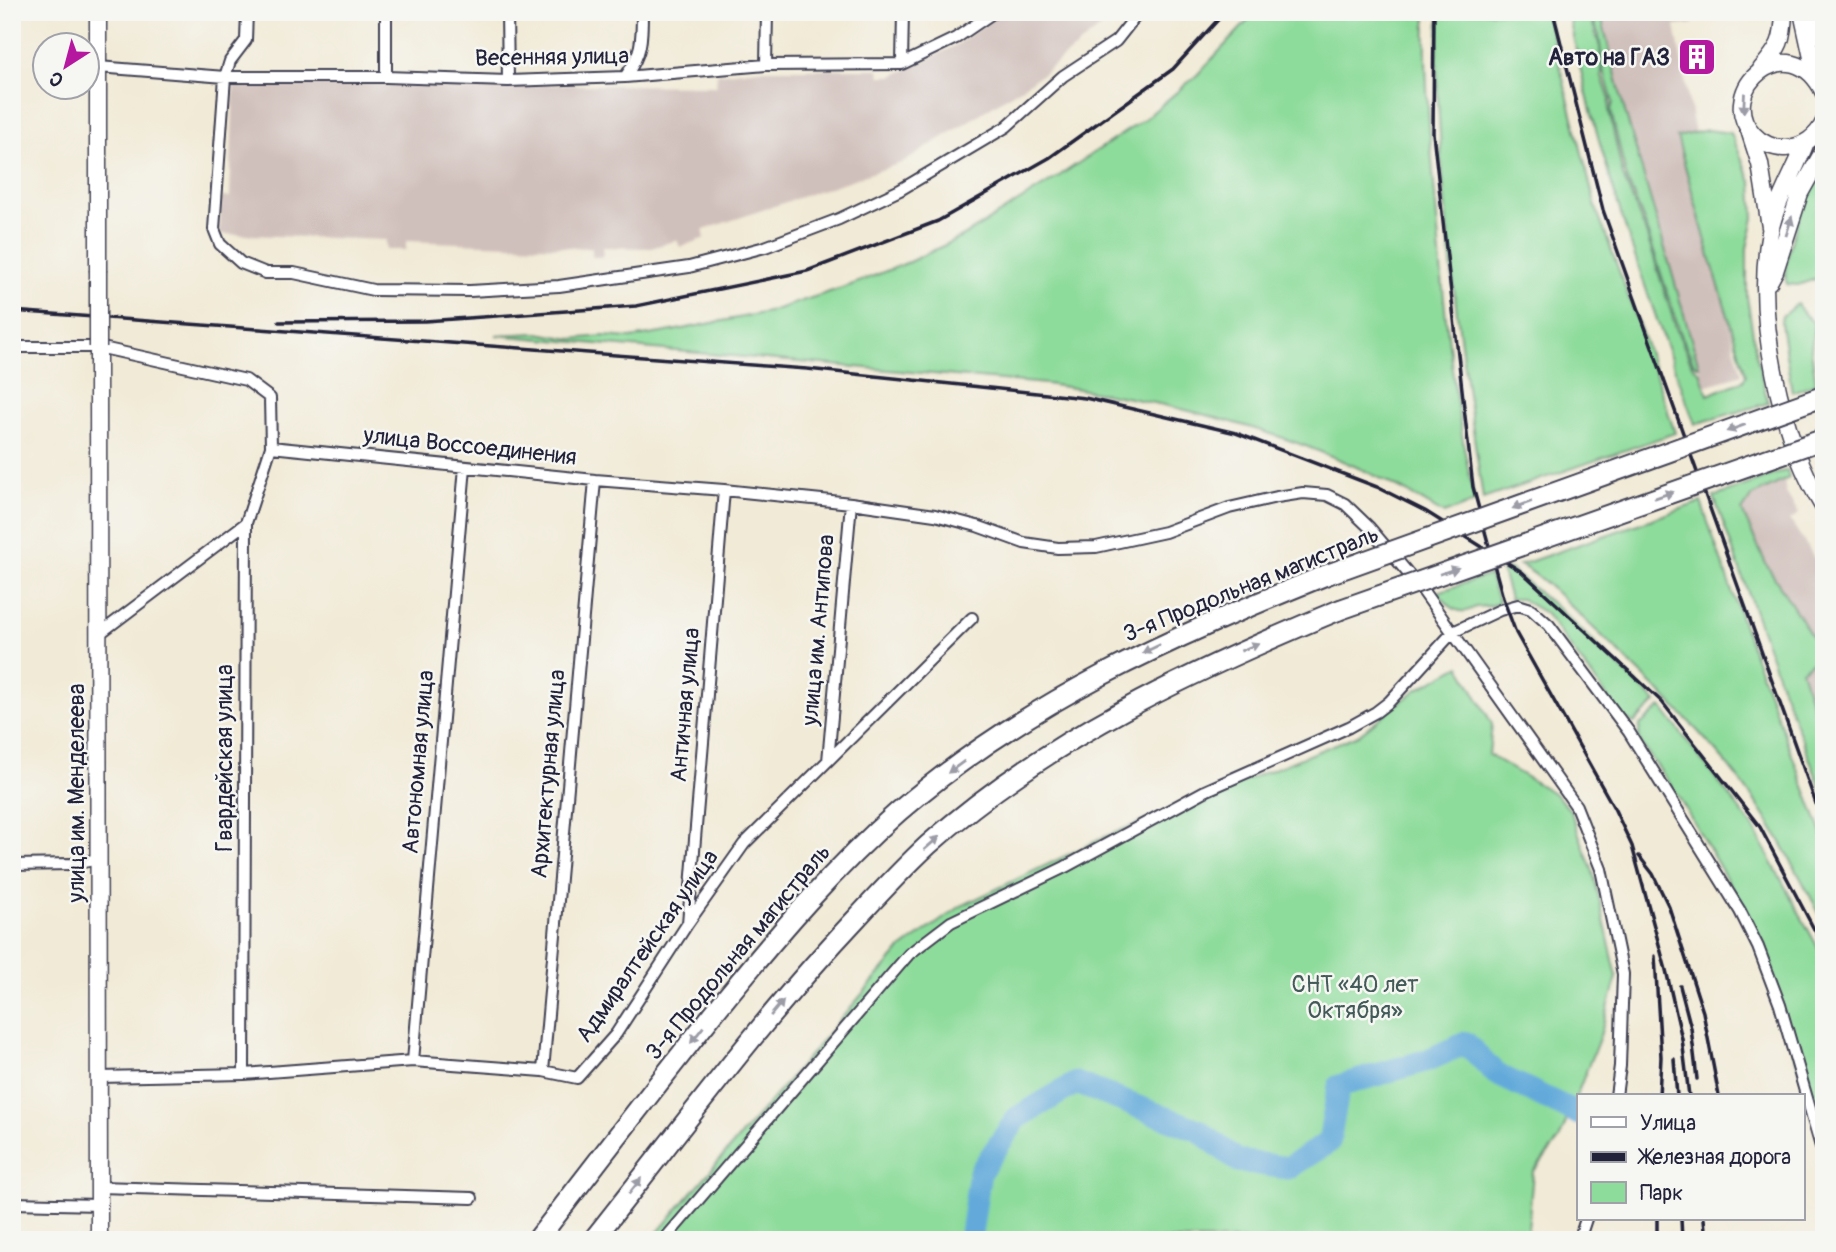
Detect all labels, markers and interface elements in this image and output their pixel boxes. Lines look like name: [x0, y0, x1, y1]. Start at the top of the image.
north arrow: [32, 32, 102, 102]
building icon: Авто на ГАЗ: [1676, 36, 1718, 78]
street label: Весенняя улица: [475, 41, 629, 73]
place label: Авто на ГАЗ: [1548, 43, 1670, 72]
text: С: [45, 66, 68, 92]
one-way arrow: [1738, 92, 1749, 114]
one-way arrow: [1784, 216, 1794, 237]
street label: улица Воссоединения: [361, 420, 578, 472]
one-way arrow: [1726, 423, 1747, 434]
one-way arrow: [1654, 489, 1675, 500]
one-way arrow: [1512, 500, 1533, 511]
street label: 3-я Продольная магистраль: [1119, 519, 1383, 649]
street label: улица им. Антипова: [795, 533, 841, 728]
one-way arrow: [1439, 565, 1460, 576]
street label: Античная улица: [664, 627, 706, 783]
one-way arrow: [1240, 641, 1260, 653]
one-way arrow: [1141, 644, 1161, 655]
street label: Гвардейская улица: [210, 664, 239, 852]
street label: Архитектурная улица: [524, 668, 572, 880]
street label: Автономная улица: [396, 669, 440, 855]
street label: улица им. Менделеева: [62, 684, 91, 903]
one-way arrow: [947, 759, 965, 773]
one-way arrow: [924, 836, 941, 851]
street label: 3-я Продольная магистраль: [639, 838, 837, 1066]
street label: Адмиралтейская улица: [569, 844, 725, 1048]
park label: СНТ «40 лет Октября»: [1292, 970, 1419, 1025]
one-way arrow: [769, 1000, 784, 1017]
one-way arrow: [689, 1025, 704, 1043]
legend: [1577, 1094, 1804, 1220]
text: Улица: [1640, 1110, 1696, 1137]
text: Железная дорога: [1637, 1144, 1791, 1171]
one-way arrow: [627, 1177, 642, 1195]
text: Парк: [1640, 1180, 1683, 1207]

